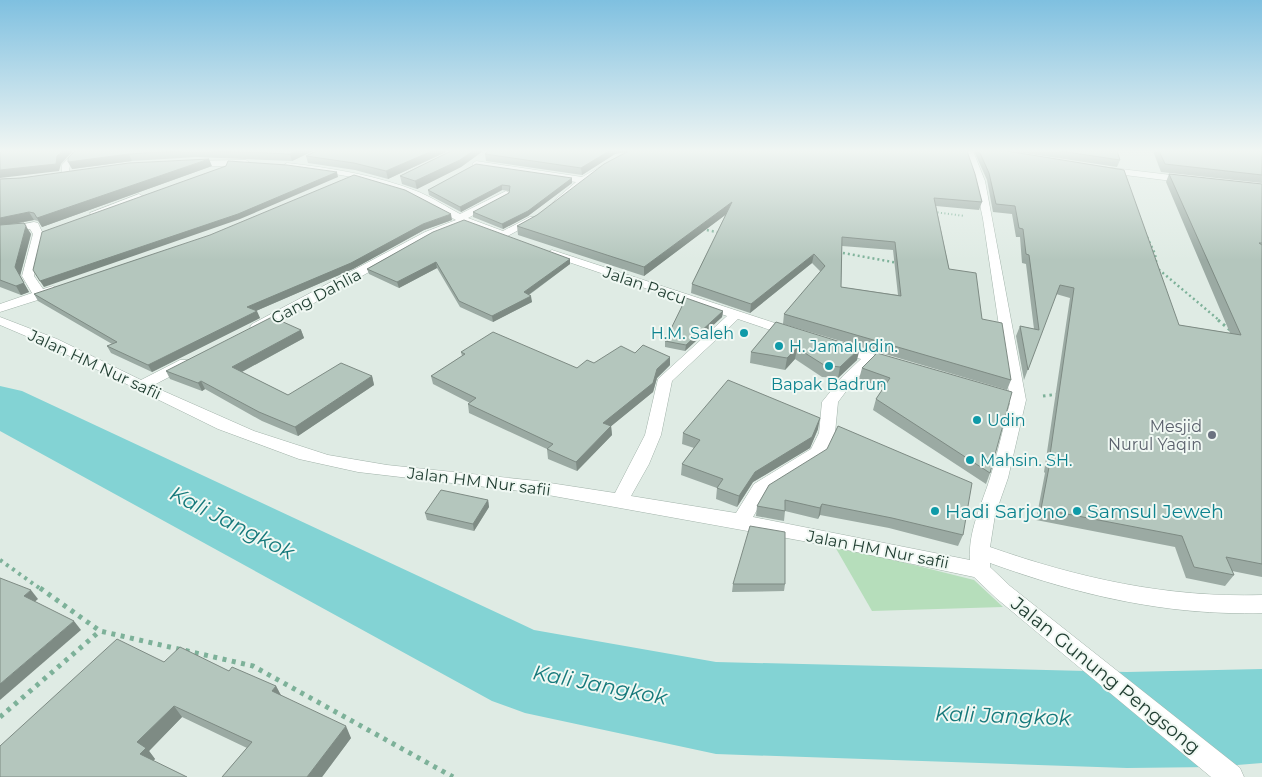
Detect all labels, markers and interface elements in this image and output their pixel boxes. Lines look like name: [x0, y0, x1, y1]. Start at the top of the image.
street label: Jalan Pacu: [600, 262, 689, 309]
street label: Gang Dahlia: [268, 265, 365, 328]
place label: H.M. Saleh: [651, 324, 734, 343]
street label: Jalan HM Nur safii: [24, 325, 164, 404]
marker: H.M. Saleh: [738, 327, 750, 339]
place label: H. Jamaludin.: [789, 337, 898, 356]
marker: H. Jamaludin.: [773, 340, 785, 352]
marker: Bapak Badrun: [823, 360, 835, 372]
place label: Bapak Badrun: [771, 375, 887, 394]
place label: Udin: [987, 411, 1026, 430]
marker: Udin: [971, 414, 983, 426]
place label: Mesjid Nurul Yaqin: [1108, 417, 1202, 454]
marker: Mesjid Nurul Yaqin: [1206, 429, 1218, 441]
place label: Mahsin. SH.: [980, 451, 1072, 470]
marker: Mahsin. SH.: [964, 454, 976, 466]
street label: Jalan HM Nur safii: [405, 463, 552, 500]
water label: Kali Jangkok: [166, 480, 300, 565]
place label: Hadi Sarjono: [945, 500, 1067, 523]
place label: Samsul Jeweh: [1087, 500, 1224, 523]
marker: Hadi Sarjono: [929, 505, 941, 517]
marker: Samsul Jeweh: [1071, 505, 1083, 517]
street label: Jalan HM Nur safii: [804, 526, 951, 573]
street label: Jalan Gunung Pengsong: [1006, 591, 1205, 759]
water label: Kali Jangkok: [531, 659, 671, 710]
water label: Kali Jangkok: [935, 701, 1073, 730]

